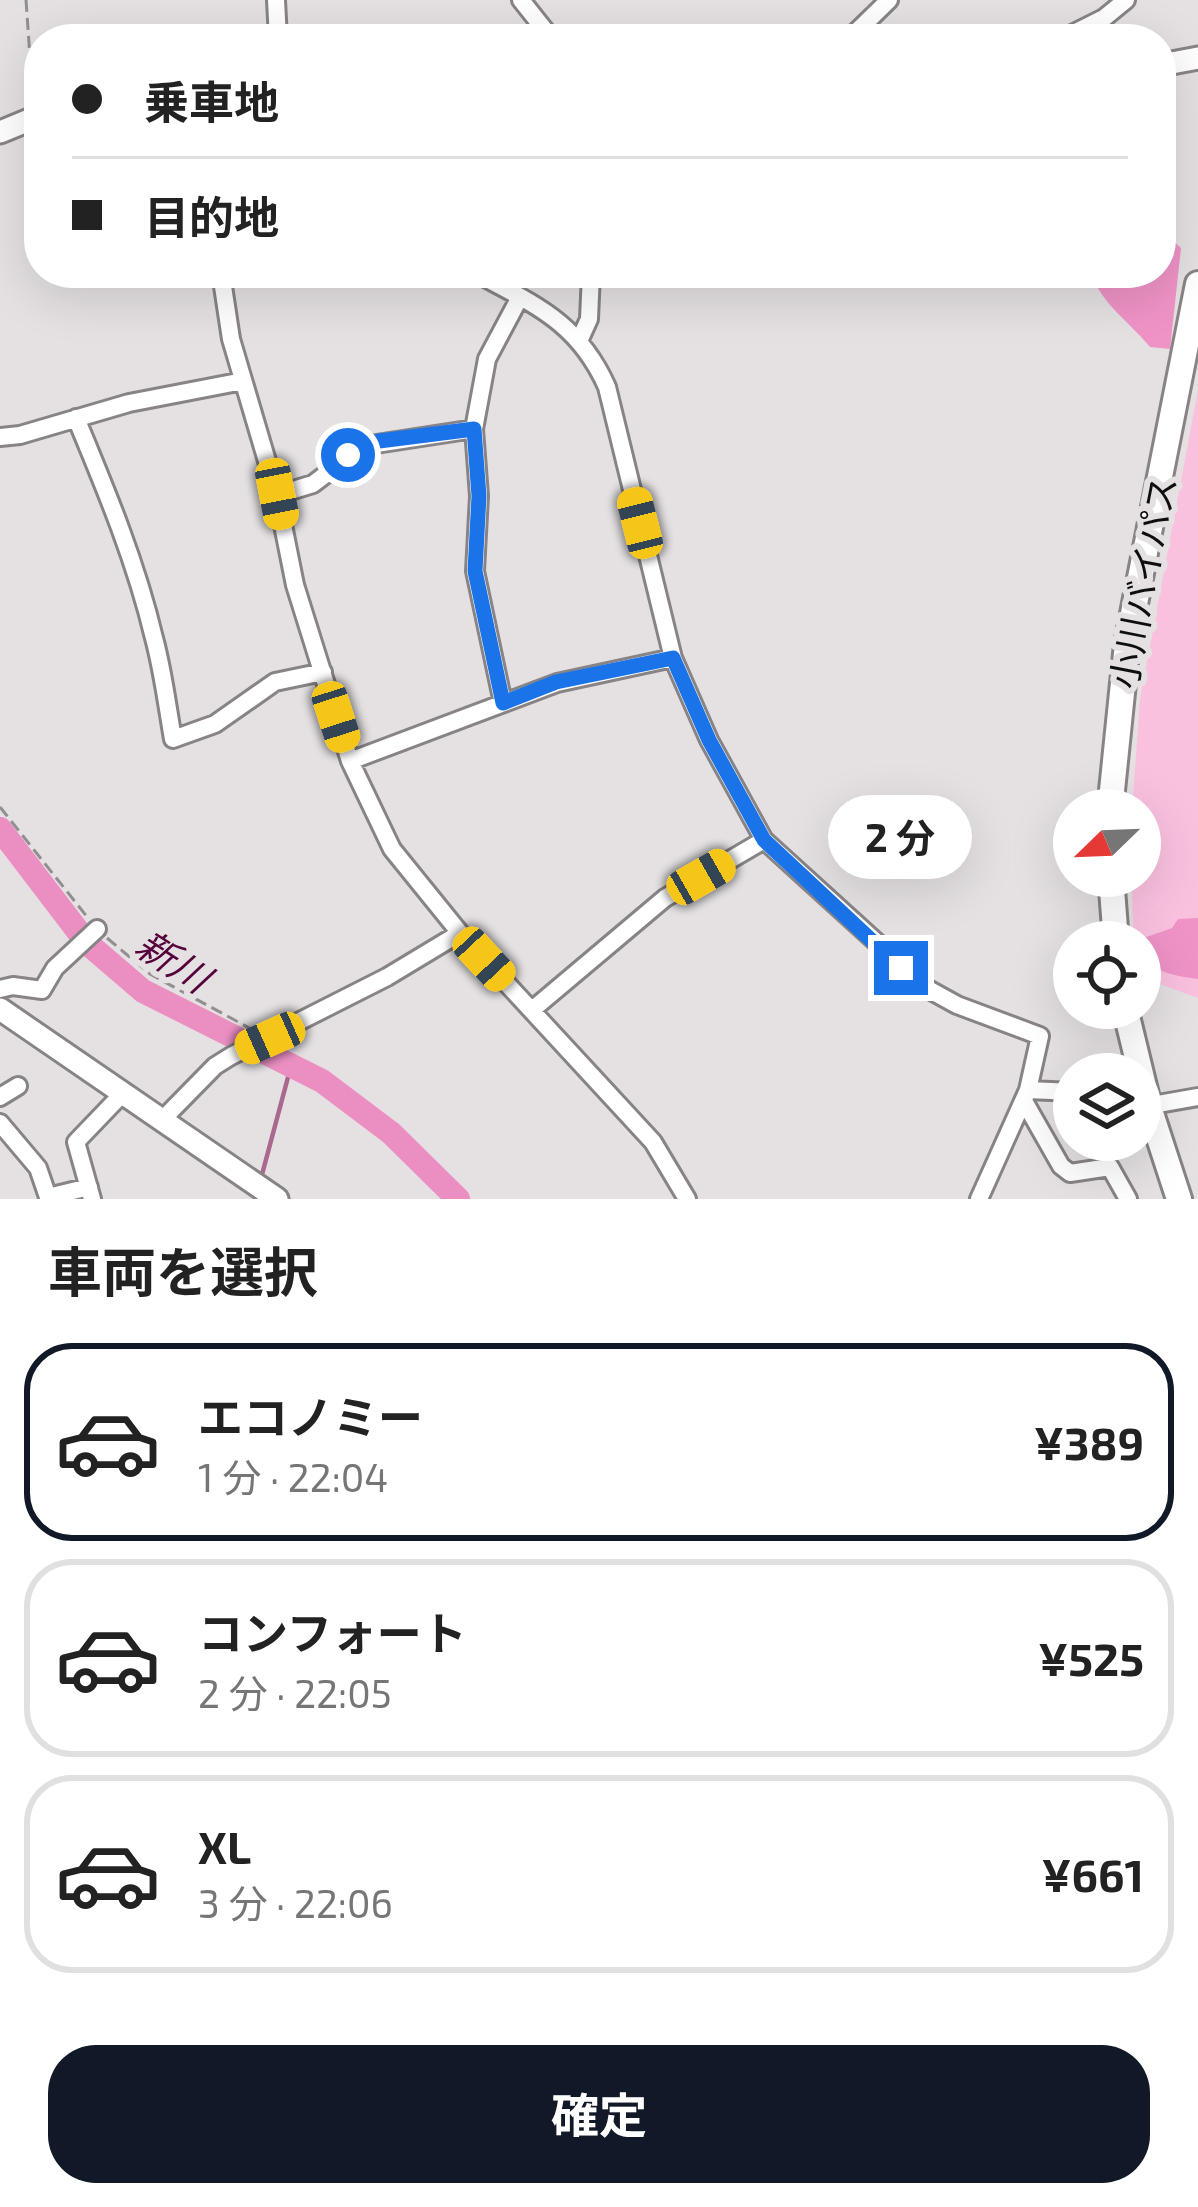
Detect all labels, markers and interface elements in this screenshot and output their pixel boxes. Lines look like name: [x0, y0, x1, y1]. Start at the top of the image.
text: 乗車地: [144, 74, 279, 128]
text: 目的地: [144, 189, 279, 243]
route start: [321, 428, 375, 482]
car: [252, 455, 302, 533]
street label: 小川バイパス: [1100, 472, 1184, 692]
car: [614, 484, 666, 562]
car: [308, 677, 364, 757]
north arrow: [1053, 789, 1161, 897]
map controls: [1053, 789, 1161, 1161]
callout: 2 分: [829, 794, 973, 878]
text: 2 分: [865, 813, 935, 860]
car: [661, 843, 741, 911]
water label: 新川: [128, 919, 223, 1003]
car: [446, 920, 522, 998]
button: locate: [1053, 921, 1161, 1029]
route end: [874, 941, 928, 995]
car: [230, 1007, 310, 1069]
button: layers: [1053, 1053, 1161, 1161]
text: 車両を選択: [48, 1238, 318, 1303]
icon: car: [54, 1388, 162, 1496]
text: エコノミー: [198, 1389, 423, 1443]
text: ¥389: [1034, 1415, 1144, 1469]
text: 1 分 · 22:04: [198, 1453, 388, 1500]
icon: car: [54, 1604, 162, 1712]
text: コンフォート: [198, 1605, 467, 1659]
text: ¥525: [1038, 1631, 1144, 1685]
text: 2 分 · 22:05: [198, 1669, 392, 1716]
text: XL: [198, 1819, 251, 1873]
icon: car: [54, 1820, 162, 1928]
text: ¥661: [1042, 1847, 1144, 1901]
text: 3 分 · 22:06: [198, 1879, 393, 1926]
button: 確定: [48, 2045, 1150, 2183]

